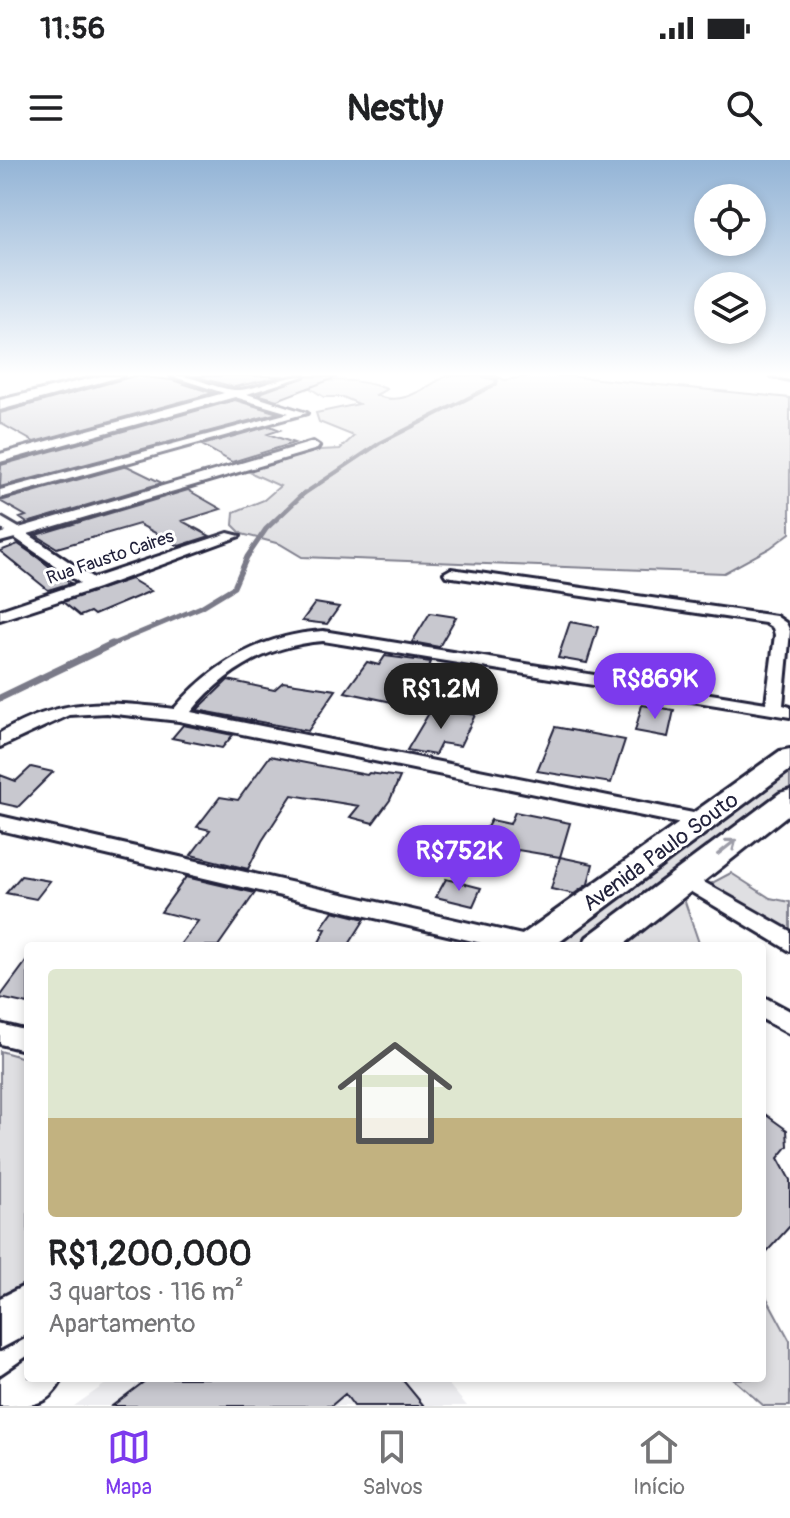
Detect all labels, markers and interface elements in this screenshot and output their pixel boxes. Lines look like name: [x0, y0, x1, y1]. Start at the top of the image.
text: 11:56: [40, 10, 105, 47]
icon: menu: [24, 86, 68, 130]
text: Nestly: [347, 86, 443, 131]
icon: search: [722, 86, 766, 130]
map controls: [694, 184, 766, 344]
button: locate: [694, 184, 766, 256]
button: layers: [694, 272, 766, 344]
street label: Rua Fausto Caires: [43, 525, 177, 590]
pin: R$869K: [590, 653, 720, 721]
pin: R$1.2M: [376, 663, 506, 731]
text: R$869K: [612, 663, 698, 695]
text: R$1.2M: [402, 673, 480, 705]
street label: Avenida Paulo Souto: [577, 786, 744, 918]
pin: R$752K: [394, 825, 524, 893]
text: R$752K: [415, 835, 503, 867]
one-way arrow: [716, 839, 737, 856]
icon: home: [323, 1021, 467, 1165]
text: R$1,200,000: [48, 1233, 252, 1276]
text: 3 quartos · 116 m²: [48, 1276, 244, 1308]
text: Apartamento: [48, 1308, 195, 1340]
tab: Mapa: [105, 1425, 152, 1501]
tab: Salvos: [363, 1425, 422, 1501]
tab: Início: [633, 1425, 685, 1501]

